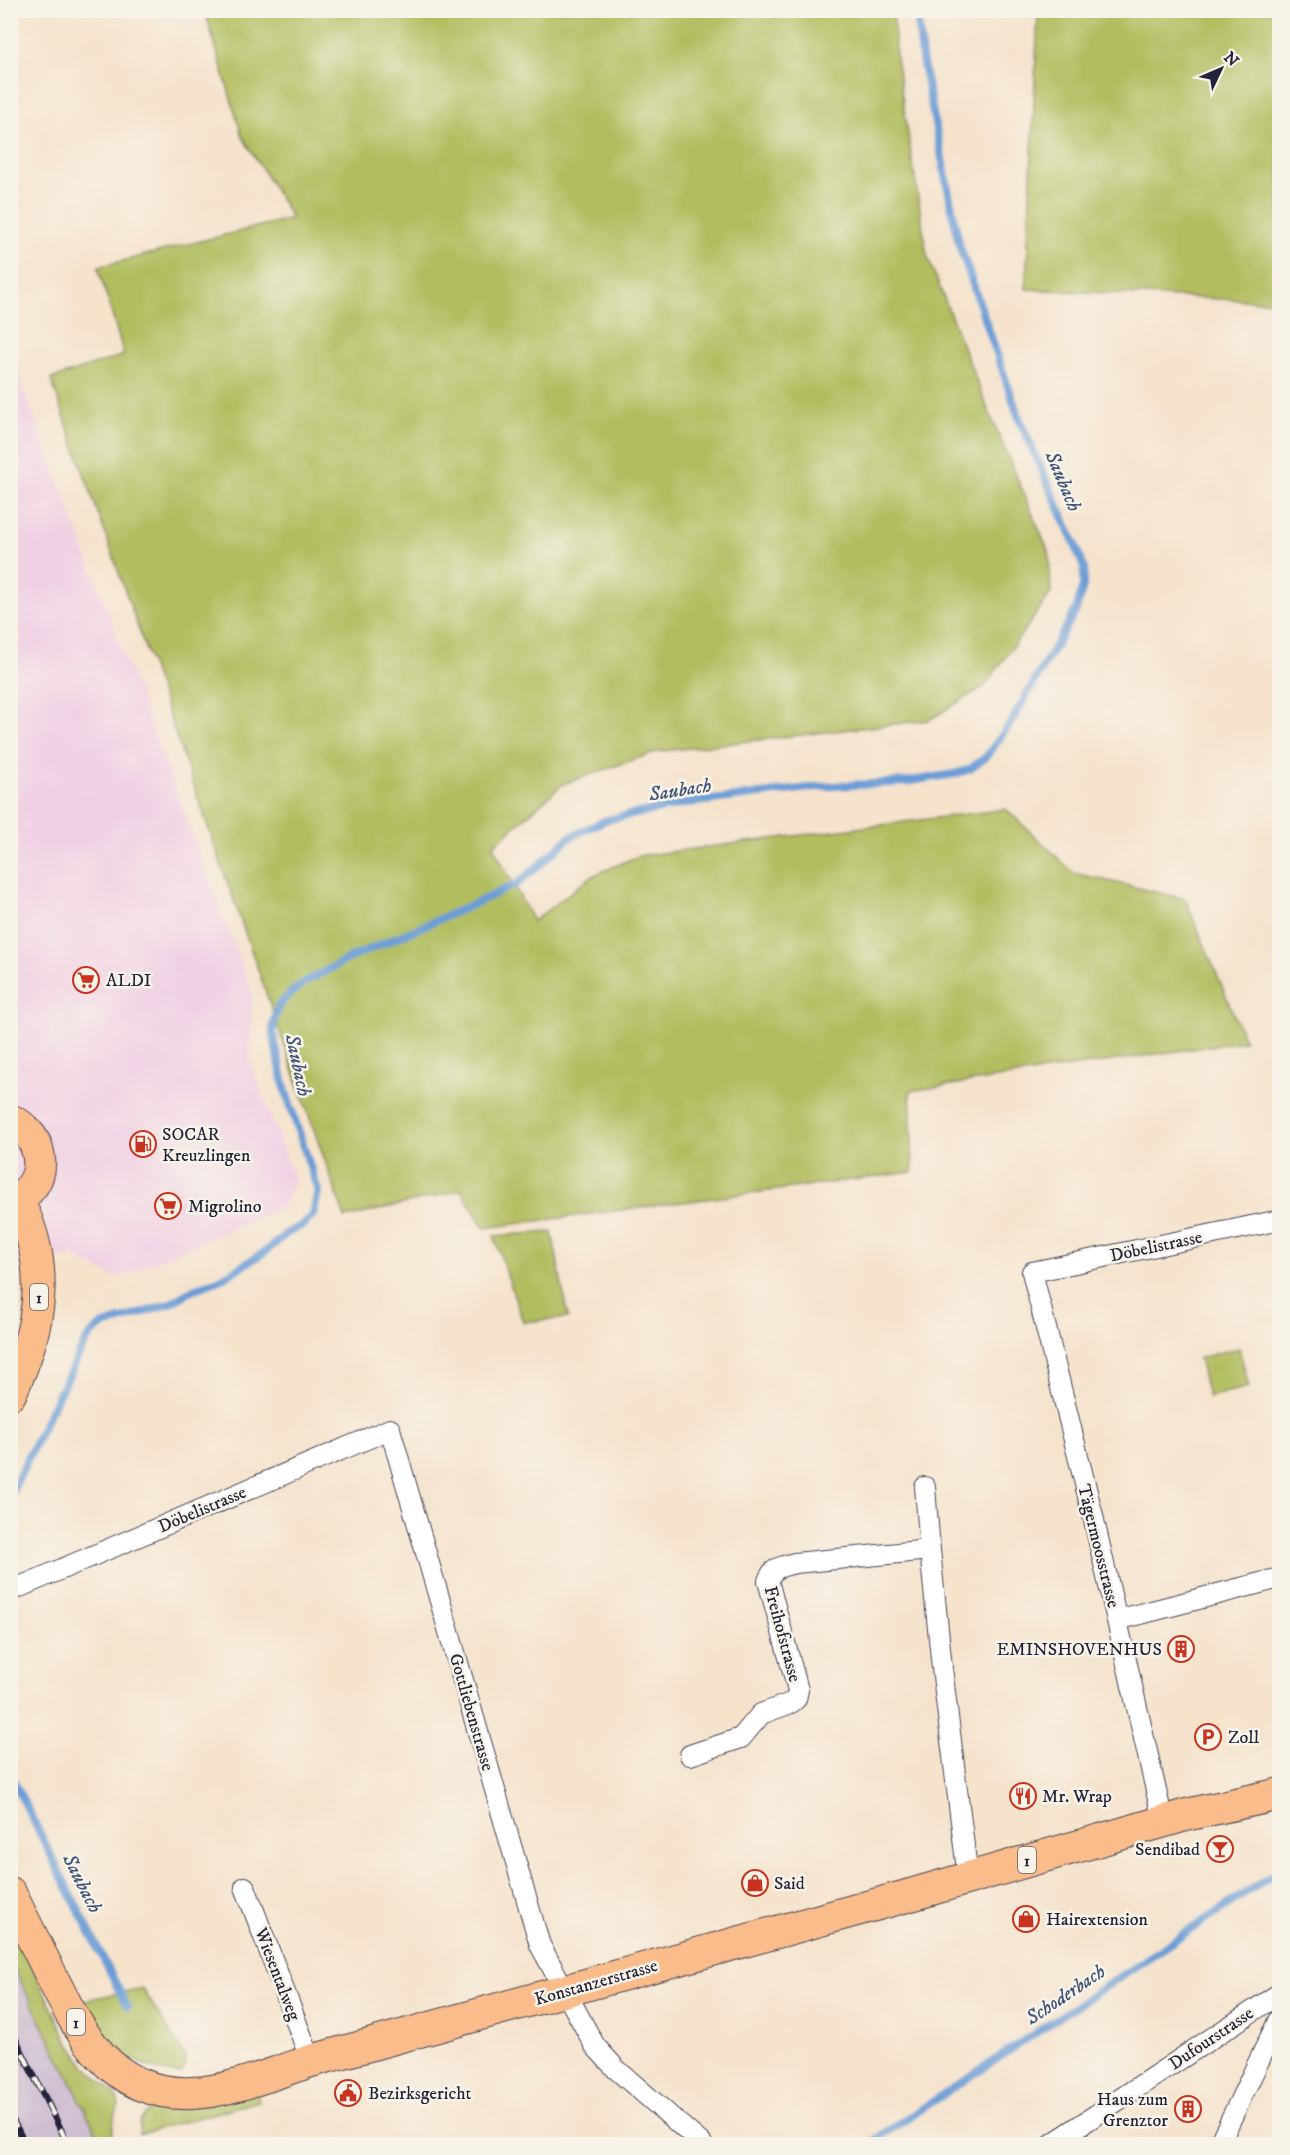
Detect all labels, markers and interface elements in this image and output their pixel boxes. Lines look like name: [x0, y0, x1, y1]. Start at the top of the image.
north arrow: [1191, 39, 1251, 99]
text: N: [1219, 48, 1243, 71]
water label: Saubach: [1038, 447, 1086, 515]
water label: Saubach: [646, 773, 713, 808]
supermarket icon: ALDI: [71, 965, 101, 995]
place label: ALDI: [106, 970, 151, 992]
water label: Saubach: [279, 1031, 316, 1099]
place label: SOCAR Kreuzlingen: [162, 1124, 251, 1167]
fuel station icon: SOCAR Kreuzlingen: [128, 1129, 158, 1159]
supermarket icon: Migrolino: [153, 1191, 183, 1221]
place label: Migrolino: [188, 1196, 262, 1218]
street label: Döbelistrasse: [1108, 1226, 1204, 1267]
road number: 1: [30, 1284, 48, 1310]
street label: Döbelistrasse: [155, 1481, 250, 1538]
street label: Tägermoosstrasse: [1072, 1482, 1124, 1610]
street label: Freihofstrasse: [759, 1584, 805, 1685]
building icon: EMINSHOVENHUS: [1166, 1634, 1196, 1664]
place label: EMINSHOVENHUS: [996, 1639, 1162, 1661]
street label: Gottliebenstrasse: [444, 1651, 498, 1774]
parking icon: Zoll: [1193, 1722, 1223, 1752]
place label: Zoll: [1228, 1727, 1260, 1749]
restaurant icon: Mr. Wrap: [1008, 1781, 1038, 1811]
place label: Mr. Wrap: [1042, 1786, 1112, 1808]
bar icon: Sendibad: [1205, 1834, 1235, 1864]
place label: Sendibad: [1135, 1839, 1200, 1861]
road number: 1: [1018, 1847, 1036, 1873]
water label: Saubach: [56, 1849, 107, 1917]
shop icon: Said: [740, 1868, 770, 1898]
place label: Said: [774, 1873, 805, 1895]
shop icon: Hairextension: [1011, 1904, 1041, 1934]
place label: Hairextension: [1046, 1909, 1148, 1931]
street label: Wiesentalweg: [249, 1924, 305, 2024]
street label: Konstanzerstrasse: [532, 1955, 660, 2011]
water label: Schoderbach: [1020, 1959, 1111, 2032]
street label: Dufourstrasse: [1165, 2002, 1258, 2075]
road number: 1: [67, 2009, 85, 2035]
public building icon: Bezirksgericht: [333, 2078, 363, 2108]
place label: Bezirksgericht: [368, 2083, 471, 2105]
place label: Haus zum Grenztor: [1097, 2089, 1168, 2132]
building icon: Haus zum Grenztor: [1173, 2094, 1203, 2124]

